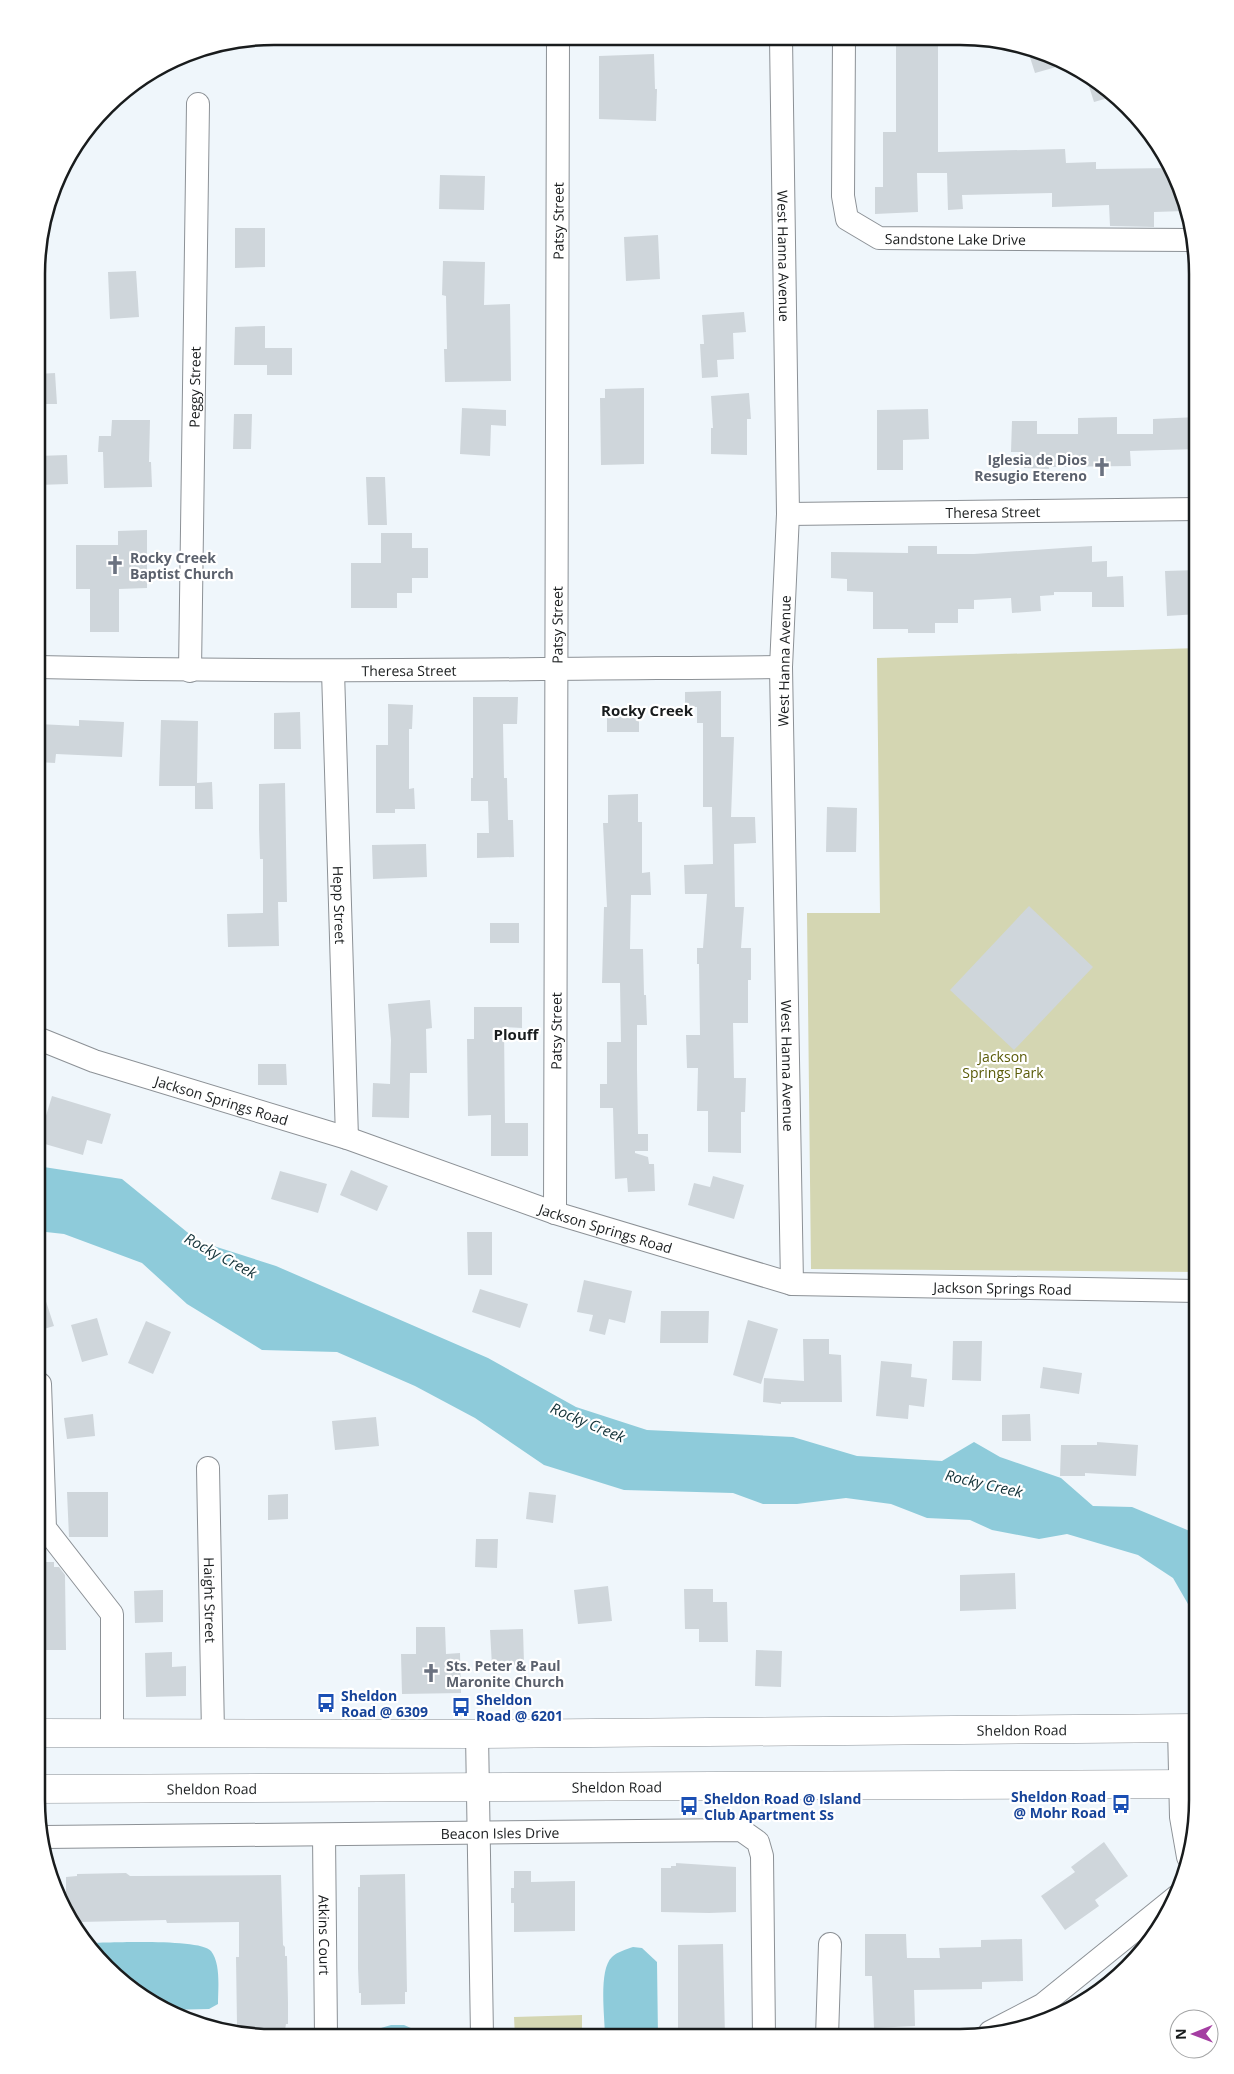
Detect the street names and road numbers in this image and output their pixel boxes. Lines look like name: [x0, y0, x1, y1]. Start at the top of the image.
street label: Patsy Street: [548, 182, 567, 260]
street label: West Hanna Avenue: [774, 190, 795, 322]
street label: Sandstone Lake Drive: [885, 229, 1026, 248]
street label: Peggy Street: [184, 346, 204, 428]
street label: Theresa Street: [945, 501, 1041, 522]
street label: Patsy Street: [547, 586, 566, 664]
street label: West Hanna Avenue: [773, 595, 795, 727]
street label: Theresa Street: [361, 660, 457, 680]
street label: Hepp Street: [329, 866, 351, 944]
street label: Patsy Street: [546, 992, 565, 1070]
street label: West Hanna Avenue: [777, 1000, 799, 1132]
street label: Jackson Springs Road: [151, 1070, 291, 1129]
street label: Jackson Springs Road: [535, 1198, 675, 1257]
street label: Jackson Springs Road: [931, 1277, 1072, 1298]
street label: Haight Street: [200, 1557, 221, 1643]
street label: Sheldon Road: [977, 1720, 1067, 1739]
street label: Sheldon Road: [572, 1777, 662, 1796]
street label: Sheldon Road: [167, 1779, 257, 1798]
street label: Beacon Isles Drive: [441, 1822, 560, 1843]
street label: Atkins Court: [315, 1895, 335, 1975]

